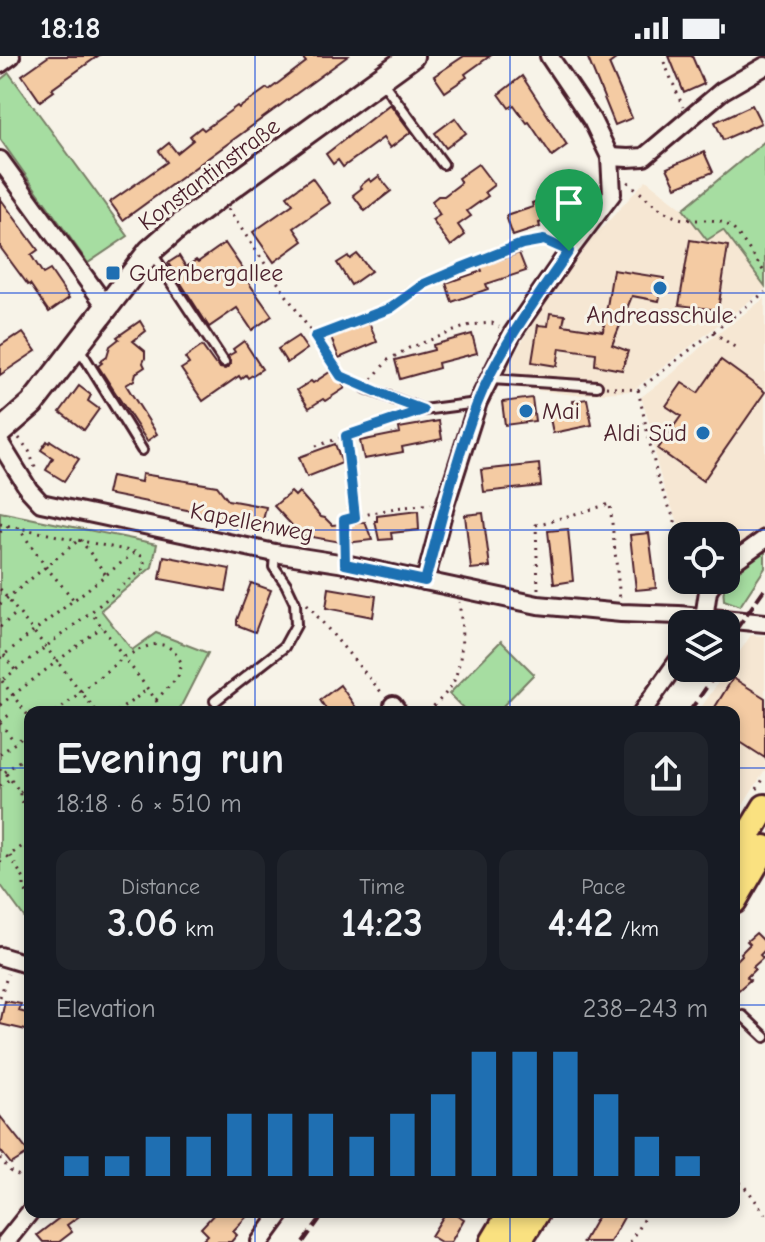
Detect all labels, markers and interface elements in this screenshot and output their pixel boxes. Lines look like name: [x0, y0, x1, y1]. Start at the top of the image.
text: 18:18: [40, 11, 101, 46]
street label: Konstantinstraße: [133, 112, 285, 236]
pin: [535, 169, 603, 251]
icon: arrive: [547, 181, 591, 225]
place label: Gutenbergallee: [129, 259, 283, 287]
marker: Gutenbergallee: [104, 264, 122, 282]
marker: Andreasschule: [651, 279, 669, 297]
place label: Andreasschule: [586, 301, 734, 329]
place label: Mai: [542, 397, 580, 425]
marker: Mai: [517, 402, 535, 420]
place label: Aldi Süd: [603, 419, 687, 447]
marker: Aldi Süd: [694, 424, 712, 442]
street label: Kapellenweg: [188, 496, 316, 548]
map controls: [668, 522, 740, 682]
button: locate: [668, 522, 740, 594]
button: layers: [668, 610, 740, 682]
button: share: [624, 732, 708, 816]
text: Evening run: [56, 733, 284, 784]
text: 18:18 · 6 × 510 m: [56, 789, 242, 819]
text: Distance: [121, 874, 200, 900]
text: Time: [359, 874, 405, 900]
text: Pace: [581, 874, 626, 900]
text: 3.06: [107, 900, 178, 946]
text: 14:23: [341, 900, 423, 946]
text: 4:42: [548, 900, 613, 946]
text: km: [178, 916, 214, 942]
text: /km: [613, 916, 659, 942]
text: Elevation: [56, 994, 156, 1024]
text: 238–243 m: [583, 994, 708, 1024]

